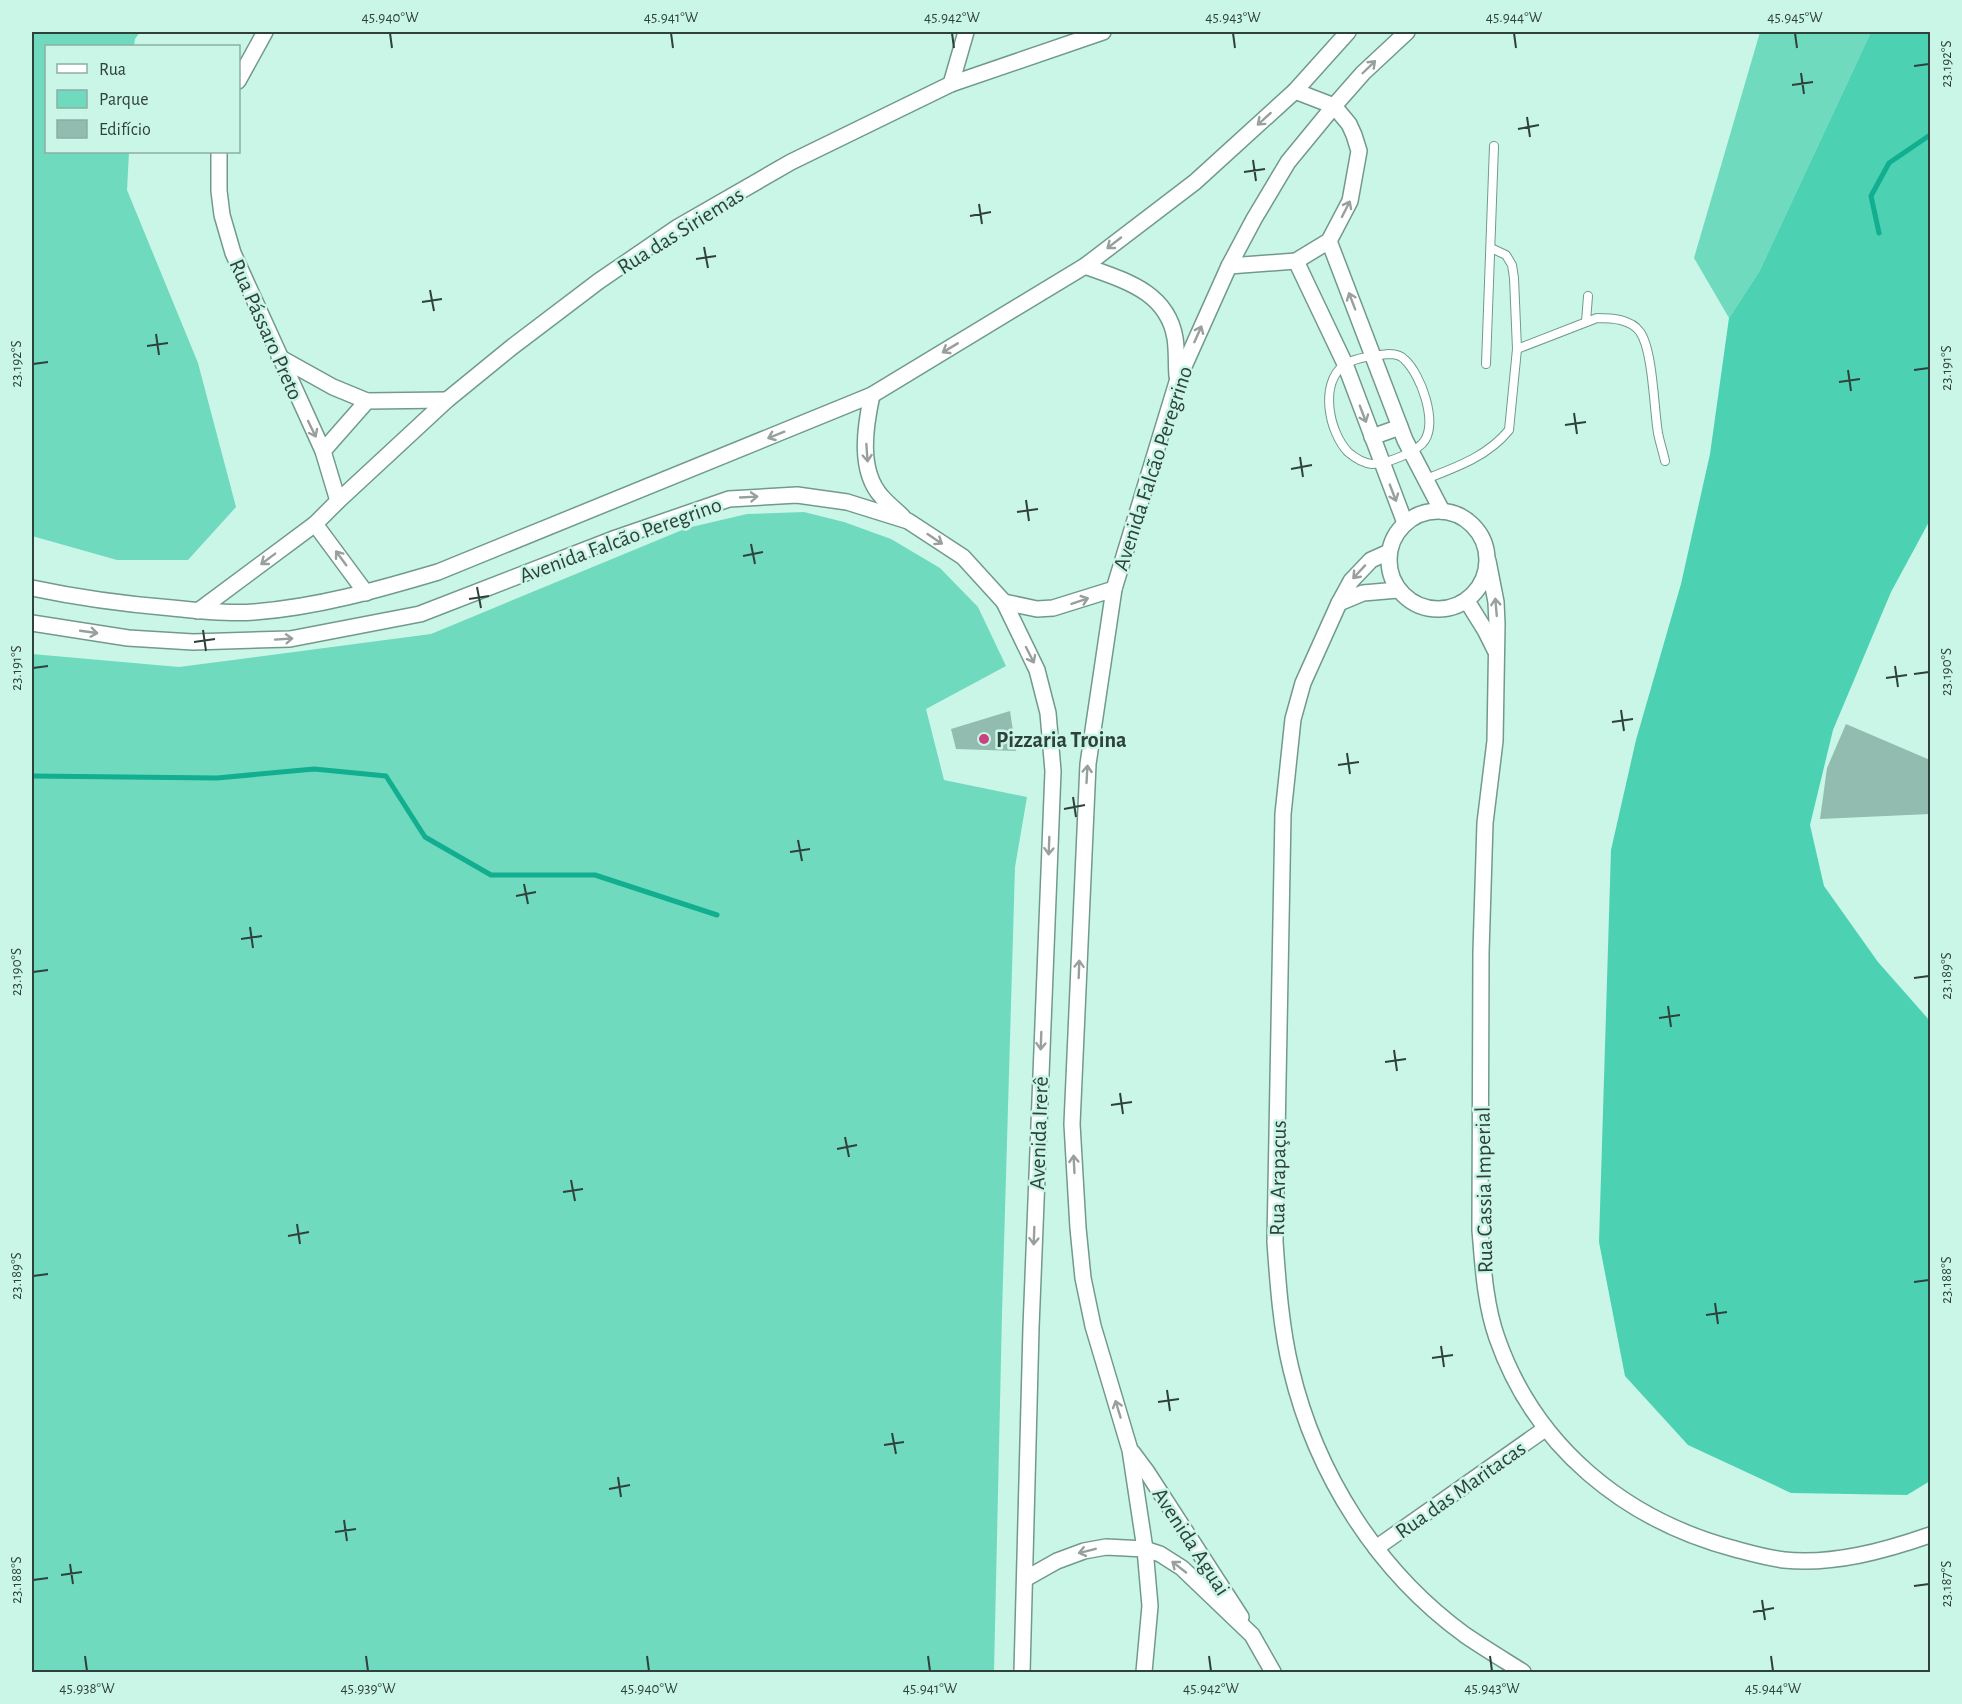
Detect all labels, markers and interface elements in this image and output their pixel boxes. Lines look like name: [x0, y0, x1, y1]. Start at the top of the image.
text: 45.940°W: [361, 10, 419, 25]
text: 45.941°W: [644, 10, 699, 25]
text: 45.942°W: [924, 10, 981, 25]
text: 45.943°W: [1205, 10, 1261, 25]
text: 45.944°W: [1486, 10, 1543, 25]
text: 45.945°W: [1767, 10, 1823, 25]
text: 23.192°S: [1939, 41, 1954, 87]
legend: [45, 45, 240, 153]
one-way arrow: [1362, 60, 1377, 75]
text: Rua: [99, 61, 126, 79]
text: Parque: [99, 91, 148, 109]
one-way arrow: [1257, 112, 1272, 126]
text: Edifício: [99, 121, 151, 139]
street label: Rua das Siriemas: [614, 183, 748, 278]
one-way arrow: [1341, 200, 1352, 218]
one-way arrow: [1106, 236, 1122, 249]
street label: Rua Pássaro Preto: [225, 256, 307, 403]
one-way arrow: [1346, 293, 1357, 311]
one-way arrow: [1193, 326, 1204, 344]
text: 23.192°S: [9, 341, 24, 387]
one-way arrow: [942, 343, 959, 355]
text: 23.191°S: [1939, 345, 1954, 391]
street label: Avenida Falcão Peregrino: [1109, 363, 1196, 573]
one-way arrow: [1358, 404, 1369, 422]
one-way arrow: [307, 419, 319, 437]
one-way arrow: [767, 430, 786, 441]
one-way arrow: [861, 443, 872, 463]
one-way arrow: [1389, 483, 1400, 502]
one-way arrow: [739, 492, 759, 503]
street label: Avenida Falcão Peregrino: [516, 493, 724, 587]
one-way arrow: [927, 533, 943, 545]
one-way arrow: [335, 551, 347, 567]
one-way arrow: [261, 552, 277, 565]
one-way arrow: [1352, 565, 1366, 580]
one-way arrow: [1070, 594, 1089, 605]
one-way arrow: [1490, 598, 1501, 618]
one-way arrow: [79, 627, 99, 638]
one-way arrow: [273, 633, 293, 644]
text: 23.191°S: [9, 645, 24, 691]
one-way arrow: [1024, 645, 1036, 663]
text: 23.190°S: [1939, 648, 1954, 696]
place label: Pizzaria Troina: [996, 729, 1127, 751]
marker: Pizzaria Troina: [977, 732, 991, 746]
one-way arrow: [1082, 765, 1093, 785]
one-way arrow: [1044, 836, 1055, 856]
text: 23.190°S: [9, 948, 24, 996]
text: 23.189°S: [1939, 952, 1954, 1000]
one-way arrow: [1073, 960, 1085, 980]
one-way arrow: [1036, 1031, 1047, 1051]
street label: Avenida Irerê: [1026, 1076, 1052, 1190]
street label: Rua Cassia Imperial: [1472, 1107, 1496, 1273]
street label: Rua Arapaçus: [1266, 1120, 1290, 1236]
one-way arrow: [1069, 1154, 1080, 1174]
one-way arrow: [1028, 1226, 1040, 1246]
text: 23.189°S: [9, 1252, 24, 1300]
text: 23.188°S: [1939, 1256, 1954, 1304]
one-way arrow: [1112, 1400, 1123, 1419]
street label: Rua das Maritacas: [1391, 1437, 1530, 1543]
street label: Avenida Aguai: [1148, 1484, 1234, 1599]
one-way arrow: [1078, 1546, 1097, 1558]
text: 23.188°S: [9, 1556, 24, 1604]
one-way arrow: [1172, 1561, 1188, 1574]
text: 23.187°S: [1939, 1561, 1954, 1607]
text: 45.938°W: [59, 1681, 115, 1696]
text: 45.939°W: [340, 1681, 396, 1696]
text: 45.940°W: [620, 1681, 678, 1696]
text: 45.941°W: [903, 1681, 958, 1696]
text: 45.942°W: [1183, 1681, 1240, 1696]
text: 45.943°W: [1464, 1681, 1520, 1696]
text: 45.944°W: [1745, 1681, 1802, 1696]

